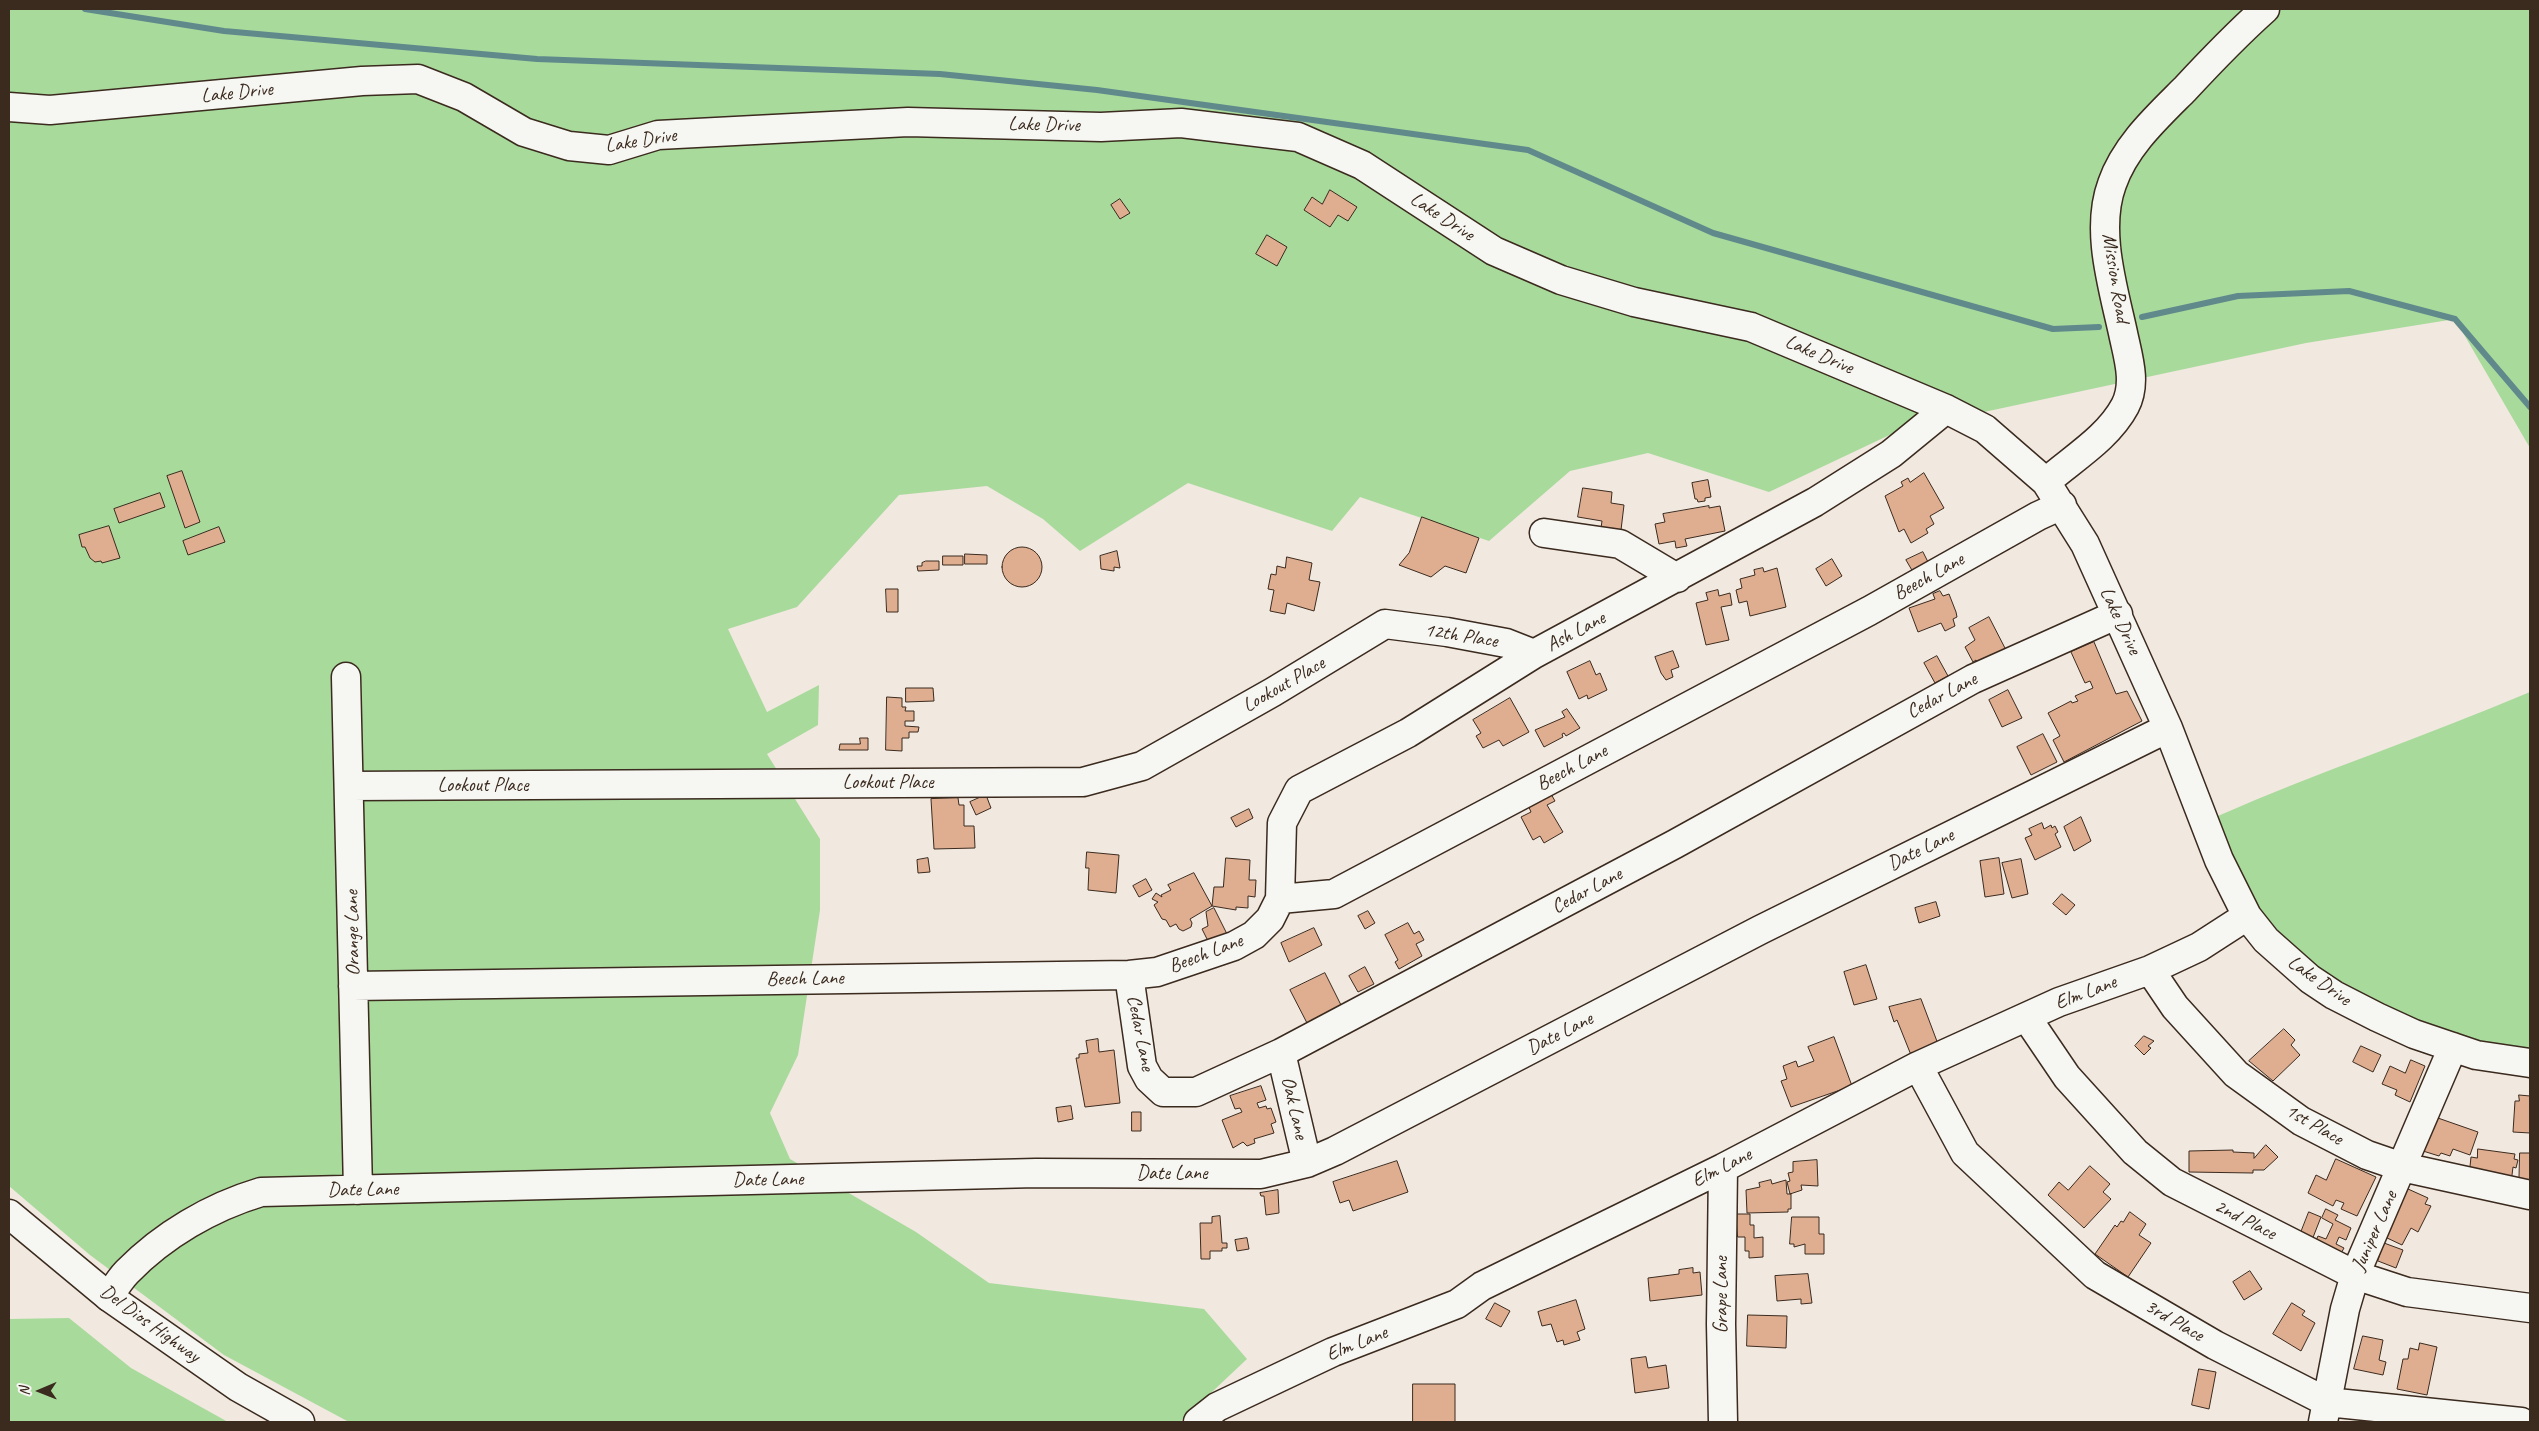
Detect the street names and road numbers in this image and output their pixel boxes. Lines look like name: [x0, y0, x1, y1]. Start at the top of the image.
street label: Lake Drive: [200, 77, 274, 109]
street label: Lake Drive: [1008, 112, 1080, 138]
street label: Lake Drive: [604, 124, 678, 158]
street label: Lake Drive: [1405, 187, 1479, 247]
street label: Mission Road: [2096, 232, 2134, 324]
street label: Lake Drive: [1781, 330, 1857, 380]
street label: Beech Lane: [1889, 548, 1969, 606]
street label: Lake Drive: [2094, 583, 2146, 659]
street label: Ash Lane: [1542, 607, 1610, 657]
street label: 12th Place: [1423, 618, 1499, 654]
street label: Lookout Place: [1239, 652, 1329, 718]
street label: Cedar Lane: [1903, 667, 1981, 725]
street label: Beech Lane: [1532, 739, 1612, 797]
street label: Lookout Place: [843, 771, 933, 795]
street label: Lookout Place: [438, 774, 528, 798]
street label: Date Lane: [1884, 824, 1958, 876]
street label: Cedar Lane: [1548, 862, 1626, 920]
street label: Orange Lane: [340, 890, 366, 976]
street label: Beech Lane: [1166, 929, 1246, 979]
street label: Lake Drive: [2283, 951, 2355, 1011]
street label: Beech Lane: [766, 966, 844, 992]
street label: Elm Lane: [2052, 970, 2120, 1016]
street label: Cedar Lane: [1121, 993, 1159, 1073]
street label: Date Lane: [1523, 1007, 1597, 1061]
street label: Oak Lane: [1275, 1074, 1313, 1142]
street label: 1st Place: [2281, 1099, 2347, 1151]
street label: Elm Lane: [1688, 1143, 1756, 1193]
street label: Date Lane: [1136, 1162, 1208, 1186]
street label: Date Lane: [732, 1167, 804, 1193]
street label: Date Lane: [327, 1177, 399, 1203]
street label: Juniper Lane: [2347, 1187, 2403, 1275]
street label: 2nd Place: [2210, 1194, 2280, 1246]
street label: Grape Lane: [1710, 1256, 1734, 1334]
street label: Del Dios Highway: [95, 1280, 205, 1368]
street label: 3rd Place: [2140, 1295, 2208, 1347]
street label: Elm Lane: [1323, 1321, 1391, 1367]

